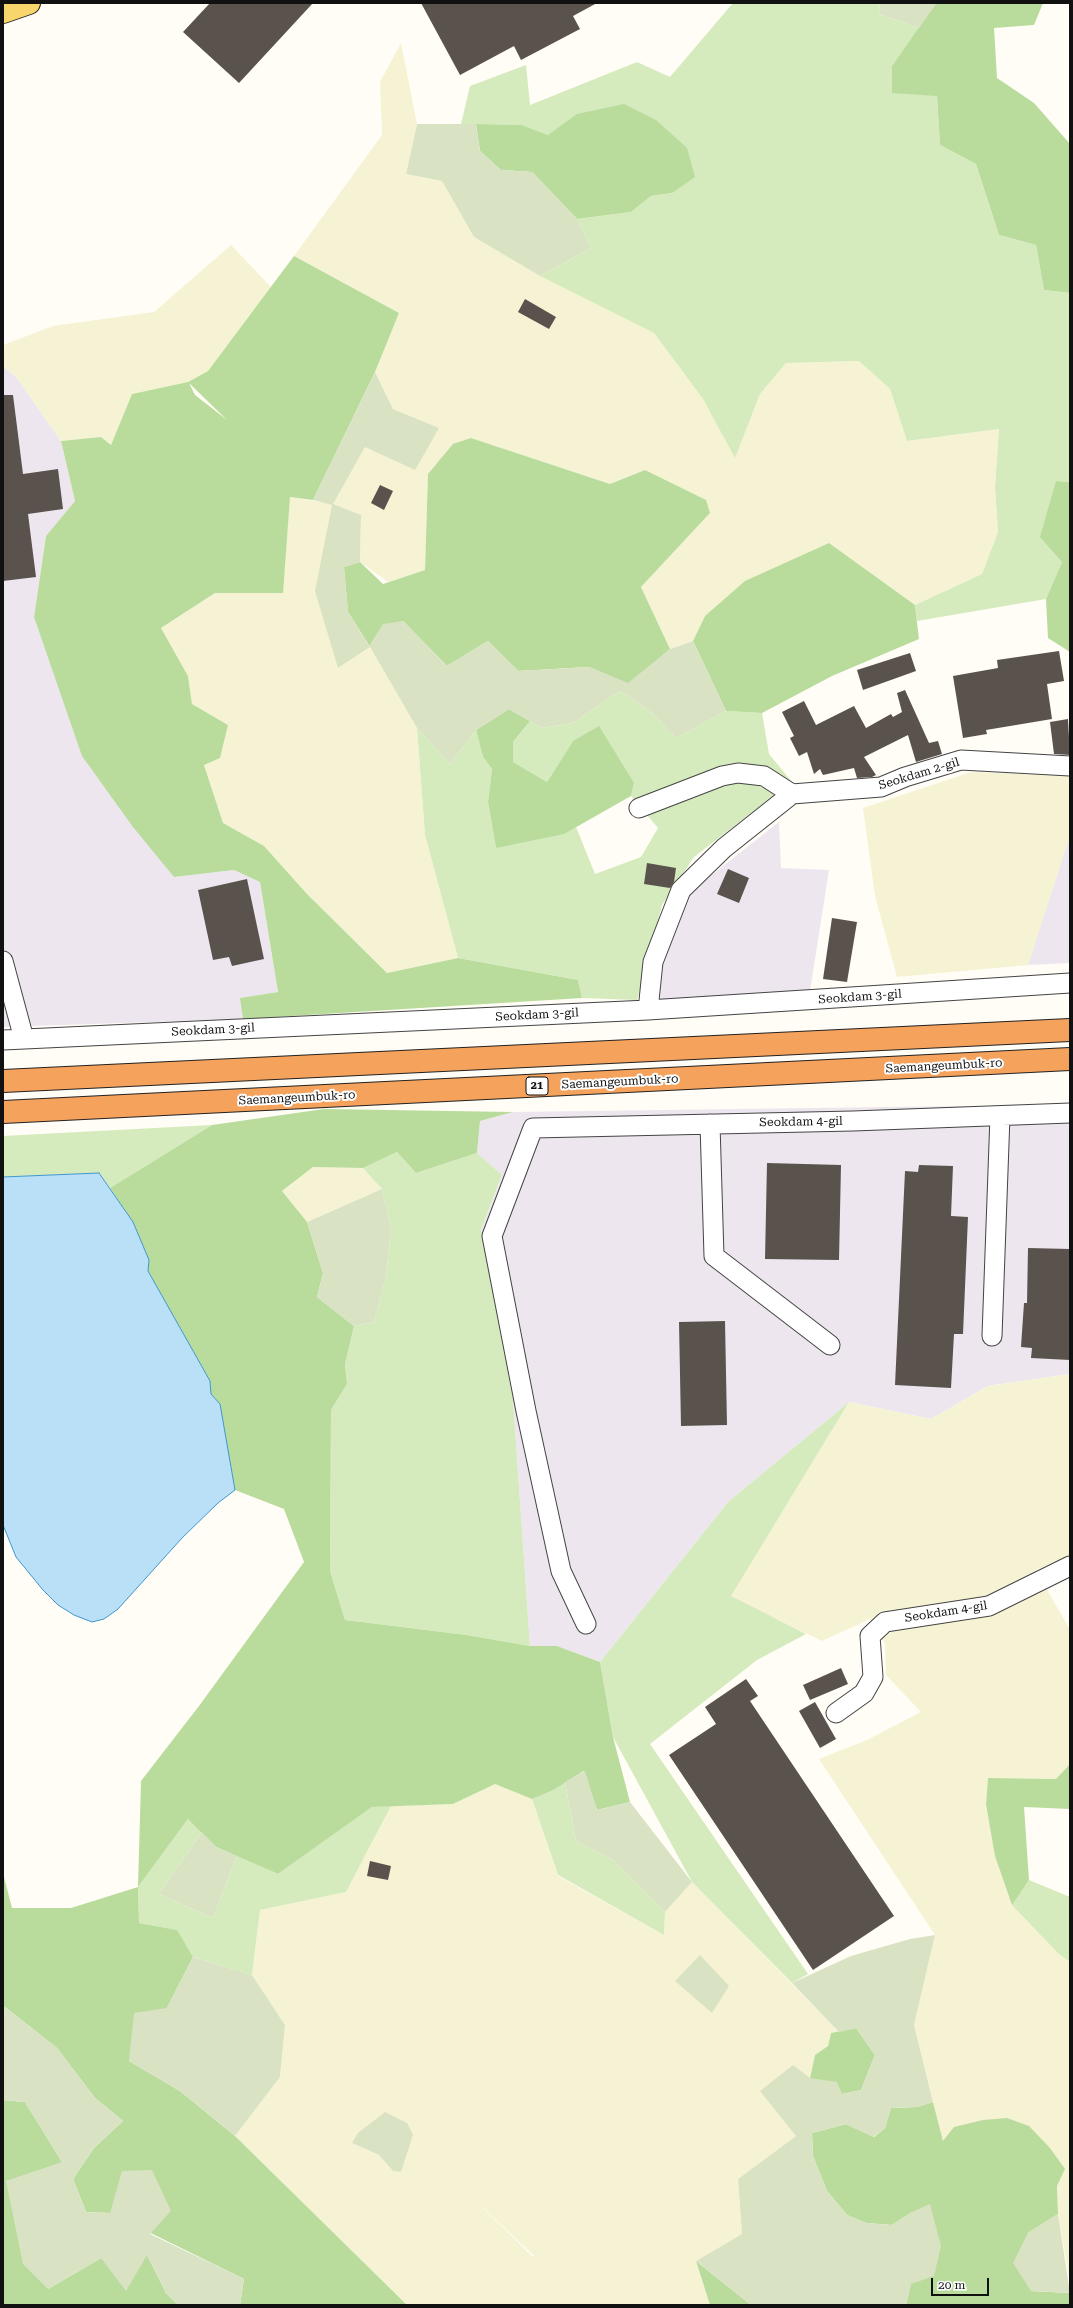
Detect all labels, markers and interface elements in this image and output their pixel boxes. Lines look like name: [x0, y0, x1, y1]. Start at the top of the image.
street label: Seokdam 2-gil: [877, 755, 961, 793]
street label: Seokdam 3-gil: [818, 987, 902, 1007]
street label: Seokdam 3-gil: [495, 1006, 579, 1024]
street label: Seokdam 3-gil: [171, 1021, 255, 1039]
street label: Saemangeumbuk-ro: [885, 1056, 1003, 1076]
street label: Saemangeumbuk-ro: [561, 1072, 679, 1092]
road number: 21: [526, 1077, 548, 1095]
street label: Saemangeumbuk-ro: [238, 1088, 356, 1108]
street label: Seokdam 4-gil: [759, 1114, 843, 1130]
street label: Seokdam 4-gil: [904, 1598, 988, 1626]
scale bar: [933, 2270, 991, 2296]
text: 20 m: [938, 2278, 965, 2292]

